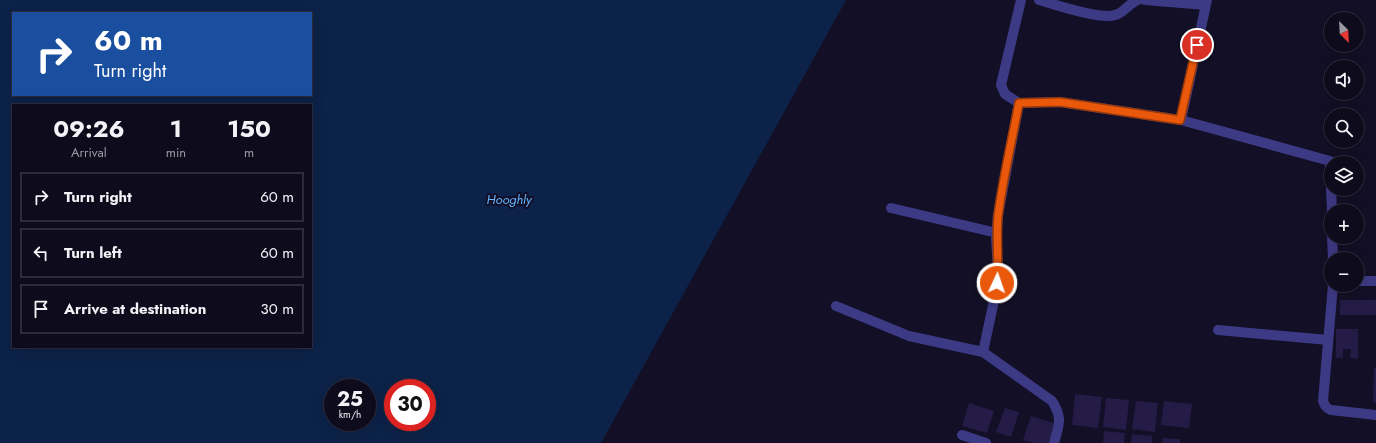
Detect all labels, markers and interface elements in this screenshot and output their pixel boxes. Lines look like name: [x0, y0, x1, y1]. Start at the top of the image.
north arrow: [1324, 12, 1364, 52]
map controls: [1324, 12, 1364, 292]
text: 60 m: [94, 20, 163, 61]
icon: right: [28, 28, 80, 80]
pin: [1180, 28, 1214, 62]
icon: arrive: [1186, 34, 1208, 56]
text: Turn right: [94, 58, 166, 84]
button: sound: [1324, 60, 1364, 100]
button: search: [1324, 108, 1364, 148]
text: 09:26: [53, 111, 125, 146]
text: 1: [170, 111, 182, 146]
text: 150: [227, 111, 271, 146]
text: Arrival: [71, 143, 107, 162]
text: min: [166, 143, 186, 162]
text: m: [244, 143, 254, 162]
button: layers: [1324, 156, 1364, 196]
icon: right: [30, 186, 52, 208]
text: Turn right: [64, 186, 132, 208]
text: 60 m: [260, 186, 294, 208]
water label: Hooghly: [486, 190, 533, 209]
button: +: [1324, 204, 1364, 244]
icon: left: [30, 242, 52, 264]
text: Turn left: [64, 242, 122, 264]
text: 60 m: [260, 242, 294, 264]
button: −: [1324, 252, 1364, 292]
position arrow: [976, 262, 1018, 304]
icon: arrive: [30, 298, 52, 320]
text: Arrive at destination: [64, 298, 206, 320]
text: 30 m: [261, 298, 294, 320]
speed limit sign: 30: [384, 379, 436, 431]
text: 25: [337, 385, 363, 414]
text: km/h: [339, 407, 361, 422]

